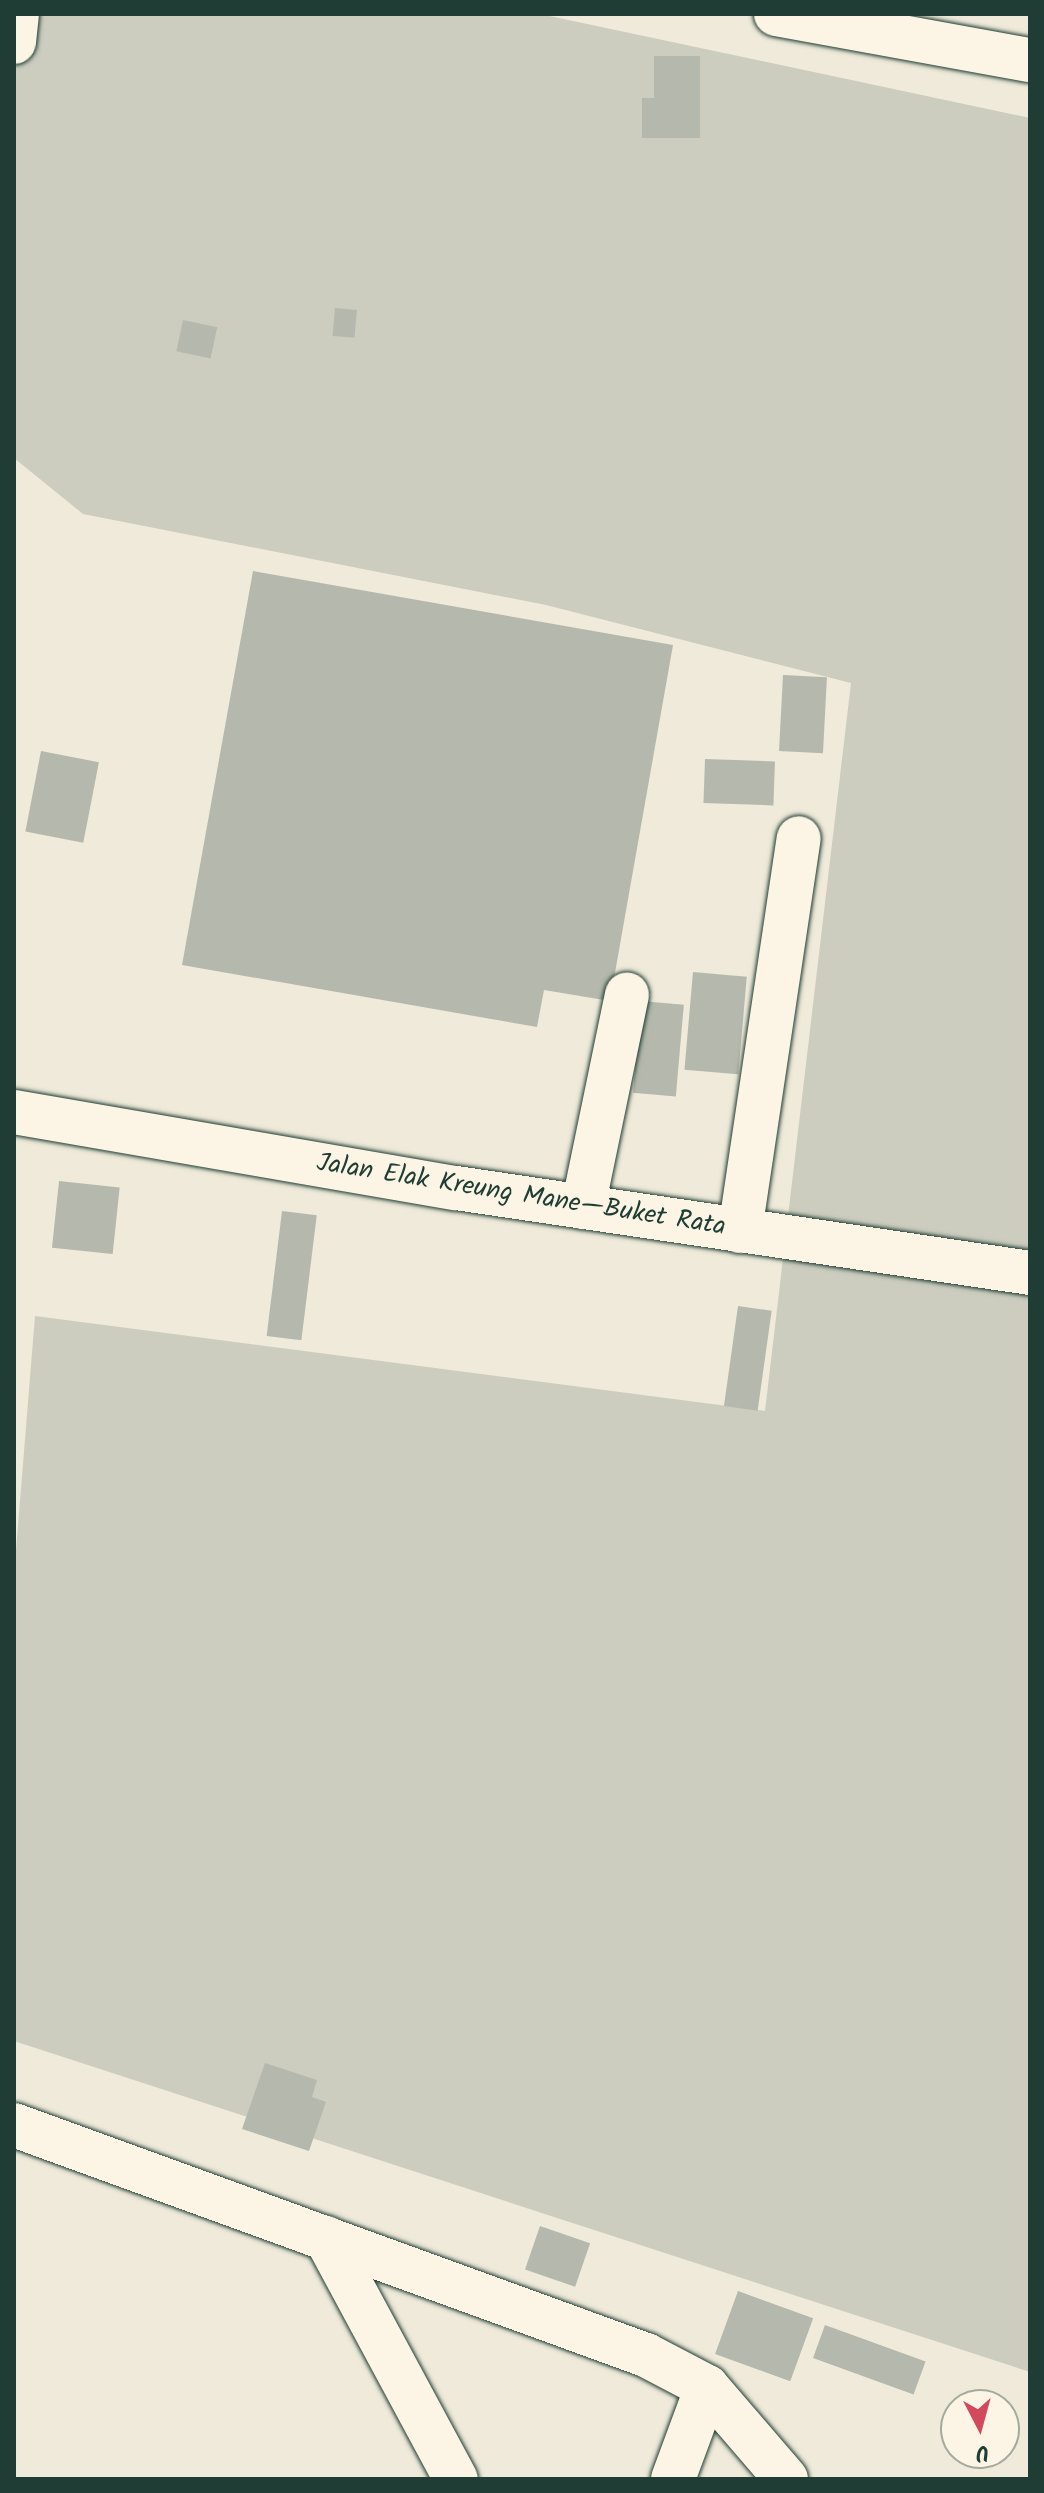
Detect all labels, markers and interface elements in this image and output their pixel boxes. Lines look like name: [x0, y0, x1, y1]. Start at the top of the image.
street label: Jalan Elak Kreung Mane—Buket Rata: [314, 1148, 728, 1244]
north arrow: [940, 2389, 1020, 2469]
text: U: [974, 2433, 991, 2469]

